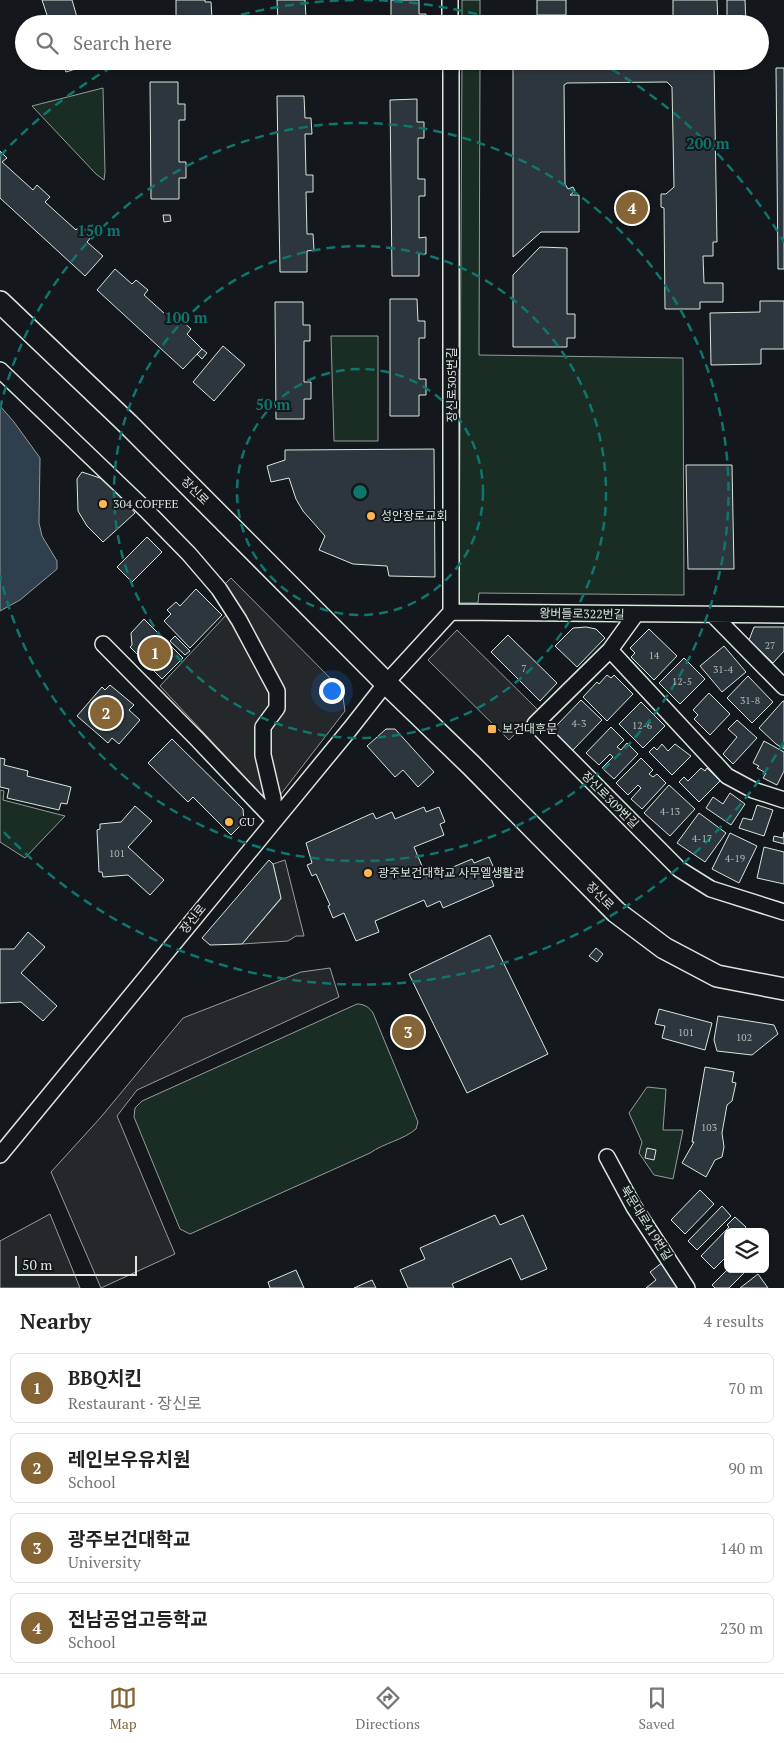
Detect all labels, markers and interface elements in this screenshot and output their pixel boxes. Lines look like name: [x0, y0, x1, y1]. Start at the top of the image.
search box: [15, 15, 769, 70]
icon: search: [33, 29, 61, 57]
text: Search here: [73, 30, 172, 55]
text: 200 m: [686, 133, 730, 153]
pin: 4: [616, 189, 648, 227]
text: 150 m: [77, 220, 121, 240]
text: 100 m: [164, 307, 208, 327]
street label: 장신로305번길: [444, 348, 459, 422]
text: 50 m: [256, 394, 291, 414]
street label: 장신로: [178, 474, 212, 508]
centre of rings: [351, 483, 369, 501]
place label: 304 COFFEE: [113, 496, 178, 511]
marker: 304 COFFEE: [97, 498, 109, 510]
place label: 성안장로교회: [381, 508, 447, 523]
marker: 성안장로교회: [365, 510, 377, 522]
street label: 왕버들로322번길: [539, 605, 625, 622]
pin: 1: [139, 634, 171, 672]
house number: 27: [765, 639, 775, 652]
house number: 14: [649, 649, 660, 662]
house number: 7: [521, 662, 527, 675]
house number: 31-4: [713, 663, 734, 676]
house number: 12-5: [672, 675, 692, 688]
your location: [319, 678, 345, 704]
pin: 2: [90, 694, 122, 732]
house number: 31-8: [740, 694, 760, 707]
house number: 4-3: [572, 717, 586, 730]
house number: 12-6: [632, 719, 653, 732]
place label: 보건대후문: [502, 721, 557, 736]
marker: 보건대후문: [486, 723, 498, 735]
street label: 장신로309번길: [579, 768, 642, 831]
house number: 4-13: [660, 805, 680, 818]
place label: CU: [239, 814, 255, 829]
marker: CU: [223, 816, 235, 828]
house number: 4-17: [692, 832, 712, 845]
house number: 101: [109, 847, 125, 860]
house number: 4-19: [725, 852, 745, 865]
place label: 광주보건대학교 사무엘생활관: [378, 865, 524, 880]
marker: 광주보건대학교 사무엘생활관: [362, 867, 374, 879]
street label: 장신로: [583, 879, 617, 913]
street label: 장신로: [176, 901, 209, 936]
pin: 3: [392, 1013, 424, 1051]
house number: 101: [678, 1026, 694, 1039]
house number: 102: [736, 1031, 752, 1044]
house number: 103: [701, 1121, 717, 1134]
street label: 북문대로419번길: [617, 1183, 675, 1263]
map controls: [724, 1228, 769, 1273]
button: layers: [724, 1228, 769, 1273]
scale bar: [15, 1253, 138, 1276]
text: 50 m: [22, 1255, 52, 1274]
text: Nearby: [20, 1307, 91, 1335]
text: 4 results: [704, 1310, 764, 1332]
text: BBQ치킨: [68, 1365, 142, 1390]
text: 1: [32, 1377, 42, 1399]
text: 70 m: [728, 1377, 763, 1399]
text: Restaurant · 장신로: [68, 1392, 202, 1414]
text: 레인보우유치원: [68, 1446, 190, 1471]
text: 2: [32, 1457, 42, 1479]
text: 90 m: [728, 1457, 763, 1479]
text: School: [68, 1471, 116, 1493]
text: 광주보건대학교: [68, 1526, 190, 1551]
text: 3: [32, 1537, 42, 1559]
text: 140 m: [720, 1537, 763, 1559]
text: University: [68, 1551, 141, 1573]
text: 전남공업고등학교: [68, 1606, 208, 1631]
text: 4: [32, 1617, 42, 1639]
text: 230 m: [720, 1617, 763, 1639]
text: School: [68, 1631, 116, 1653]
tab: Map: [109, 1684, 137, 1733]
tab: Directions: [356, 1684, 420, 1733]
tab: Saved: [639, 1684, 675, 1733]

